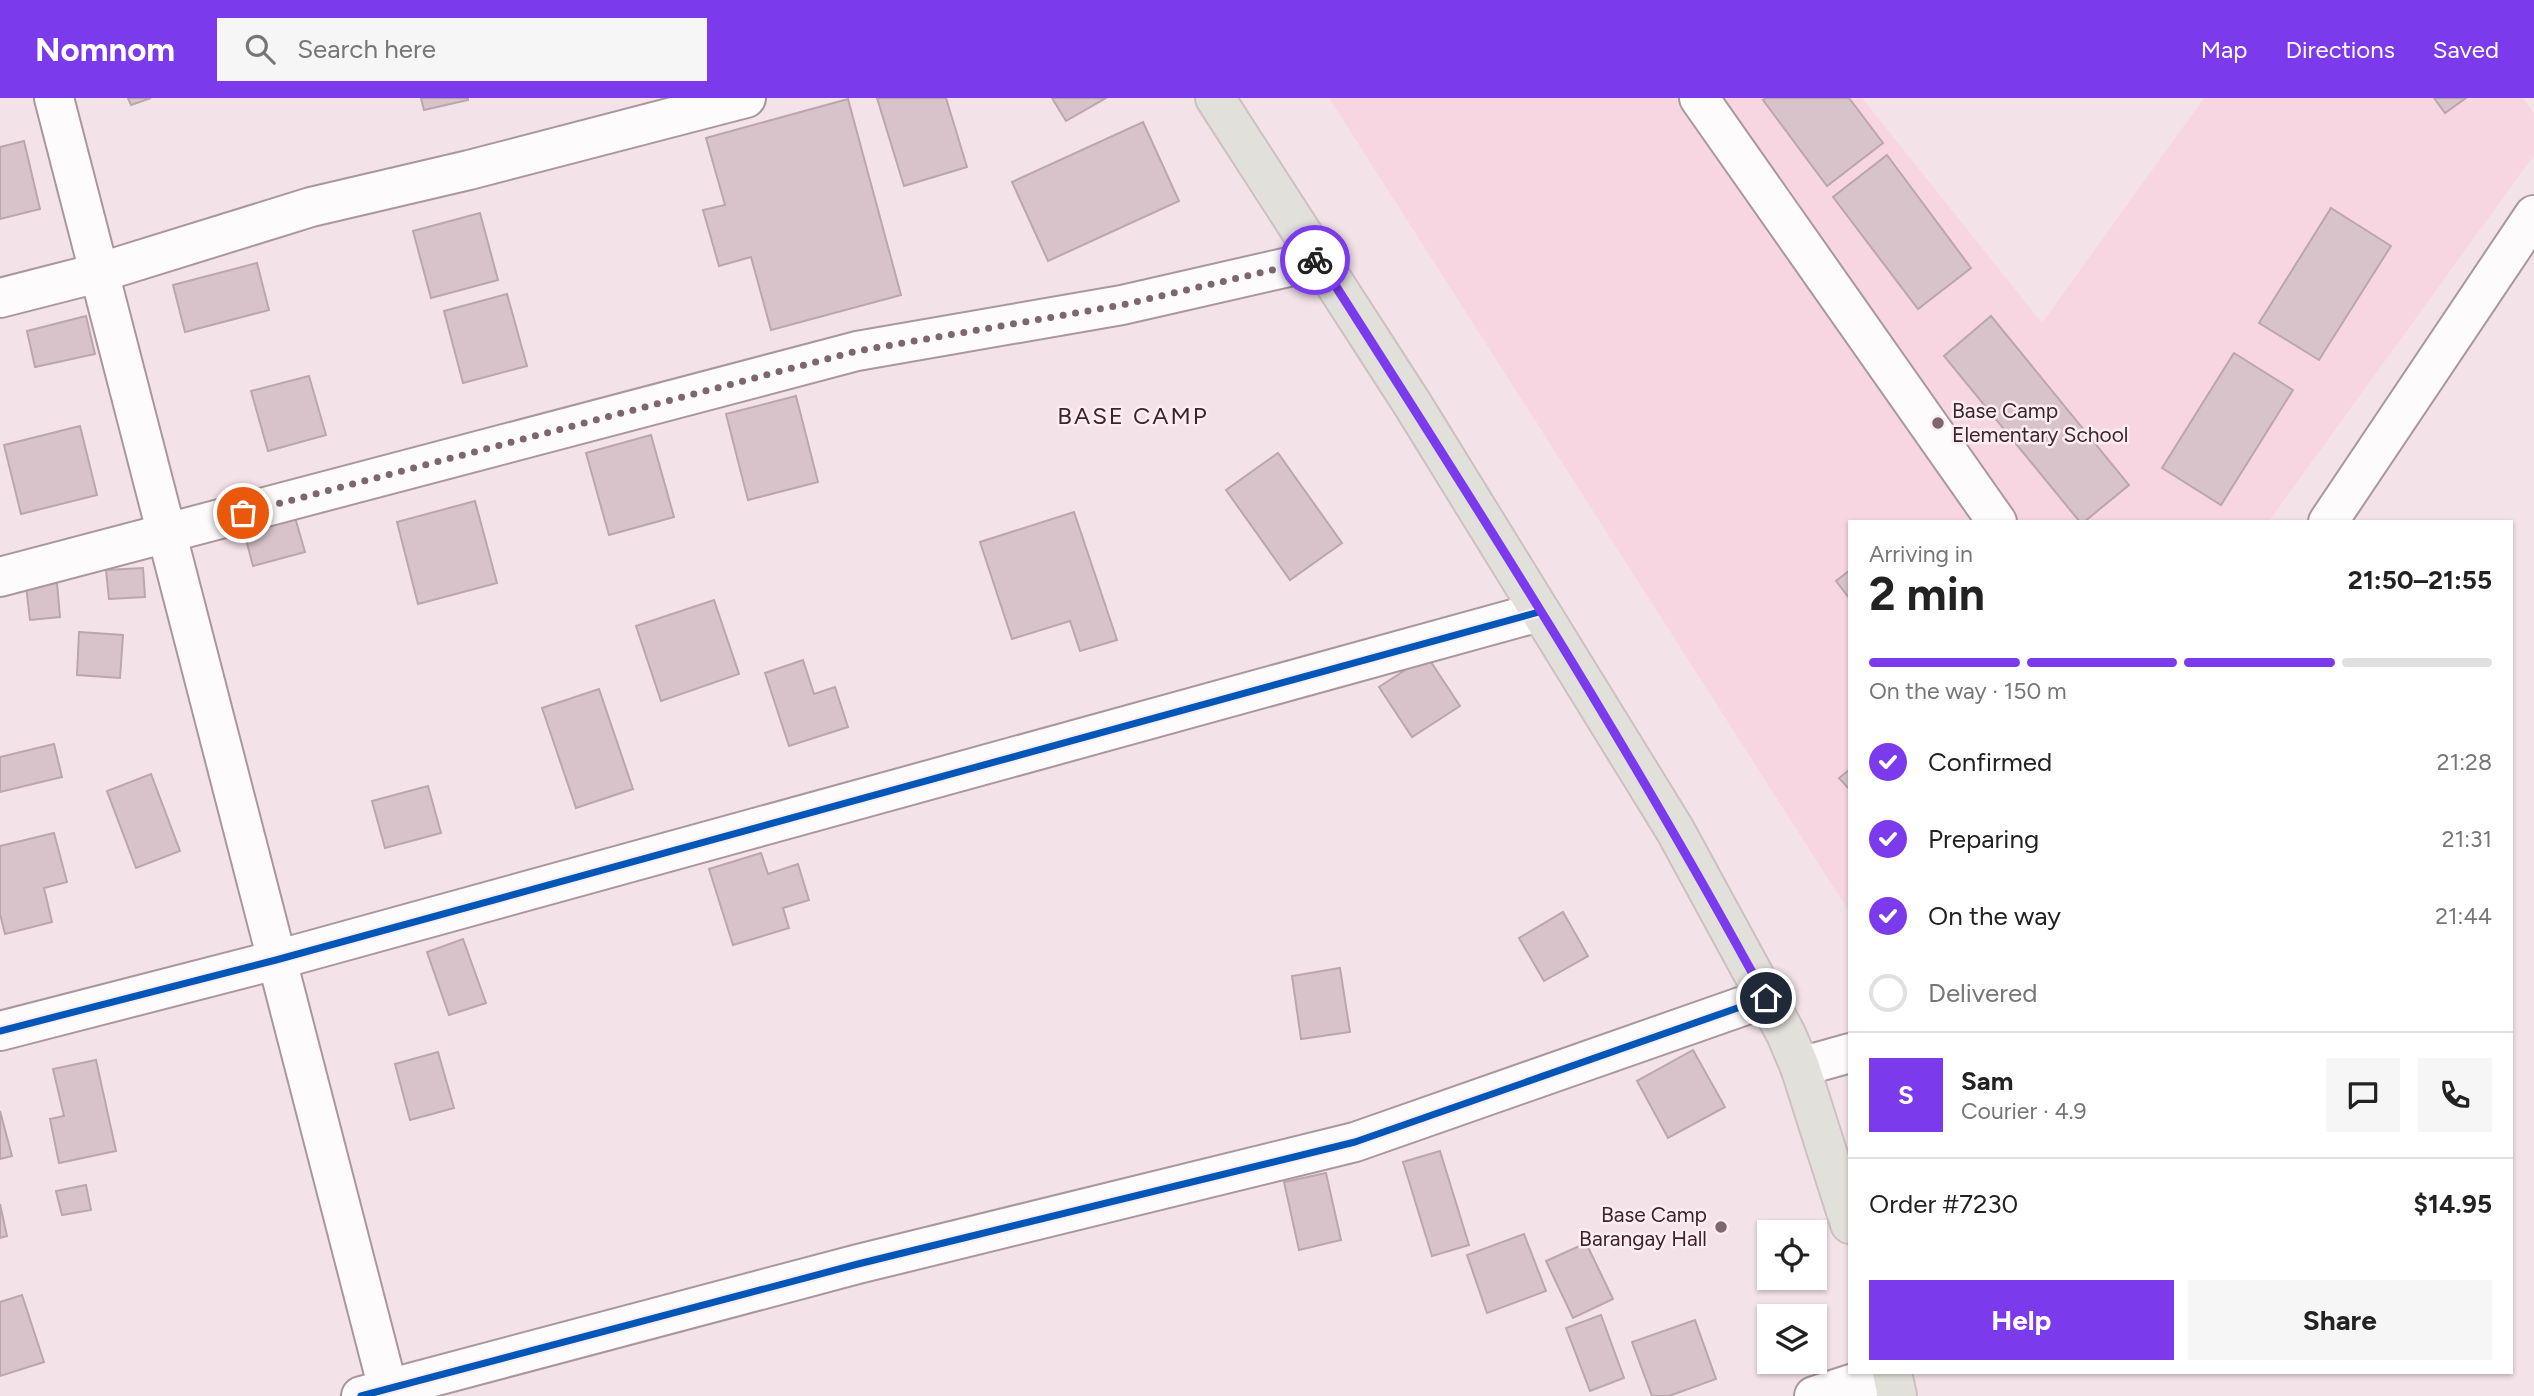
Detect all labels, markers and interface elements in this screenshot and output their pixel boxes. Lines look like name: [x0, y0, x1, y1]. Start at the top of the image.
search box: [217, 18, 707, 81]
text: Nomnom: [35, 30, 175, 69]
icon: search: [241, 30, 279, 68]
text: Search here: [297, 33, 436, 65]
text: Map: [2201, 35, 2247, 64]
text: Directions: [2285, 35, 2395, 64]
text: Saved: [2433, 35, 2499, 64]
courier: [1280, 225, 1350, 295]
icon: bike: [1296, 241, 1334, 279]
place label: Base Camp Elementary School: [1952, 398, 2128, 447]
district label: BASE CAMP: [1057, 401, 1209, 430]
marker: Base Camp Elementary School: [1930, 415, 1946, 431]
pin: [213, 483, 273, 543]
icon: bag: [224, 494, 262, 532]
text: Arriving in: [1869, 540, 1973, 568]
text: 21:50–21:55: [2348, 564, 2492, 596]
text: 2 min: [1869, 566, 1985, 622]
text: On the way · 150 m: [1869, 677, 2066, 705]
icon: check: [1869, 743, 1907, 781]
text: Confirmed: [1928, 746, 2052, 778]
text: 21:28: [2437, 748, 2492, 776]
icon: check: [1869, 820, 1907, 858]
text: Preparing: [1928, 823, 2039, 855]
text: 21:31: [2442, 825, 2492, 853]
icon: check: [1869, 897, 1907, 935]
text: On the way: [1928, 900, 2061, 932]
text: 21:44: [2435, 902, 2492, 930]
pin: [1736, 968, 1796, 1028]
text: Delivered: [1928, 977, 2037, 1009]
icon: home: [1747, 979, 1785, 1017]
button: chat: [2326, 1058, 2400, 1132]
button: phone: [2418, 1058, 2492, 1132]
text: Sam: [1961, 1065, 2013, 1097]
text: S: [1898, 1079, 1914, 1111]
text: Courier · 4.9: [1961, 1097, 2087, 1125]
text: Order #7230: [1869, 1188, 2018, 1220]
text: $14.95: [2414, 1188, 2492, 1220]
place label: Base Camp Barangay Hall: [1579, 1202, 1707, 1251]
marker: Base Camp Barangay Hall: [1713, 1219, 1729, 1235]
map controls: [1757, 1220, 1827, 1374]
button: locate: [1757, 1220, 1827, 1290]
button: Help: [1869, 1280, 2174, 1360]
button: Share: [2188, 1280, 2492, 1360]
button: layers: [1757, 1304, 1827, 1374]

